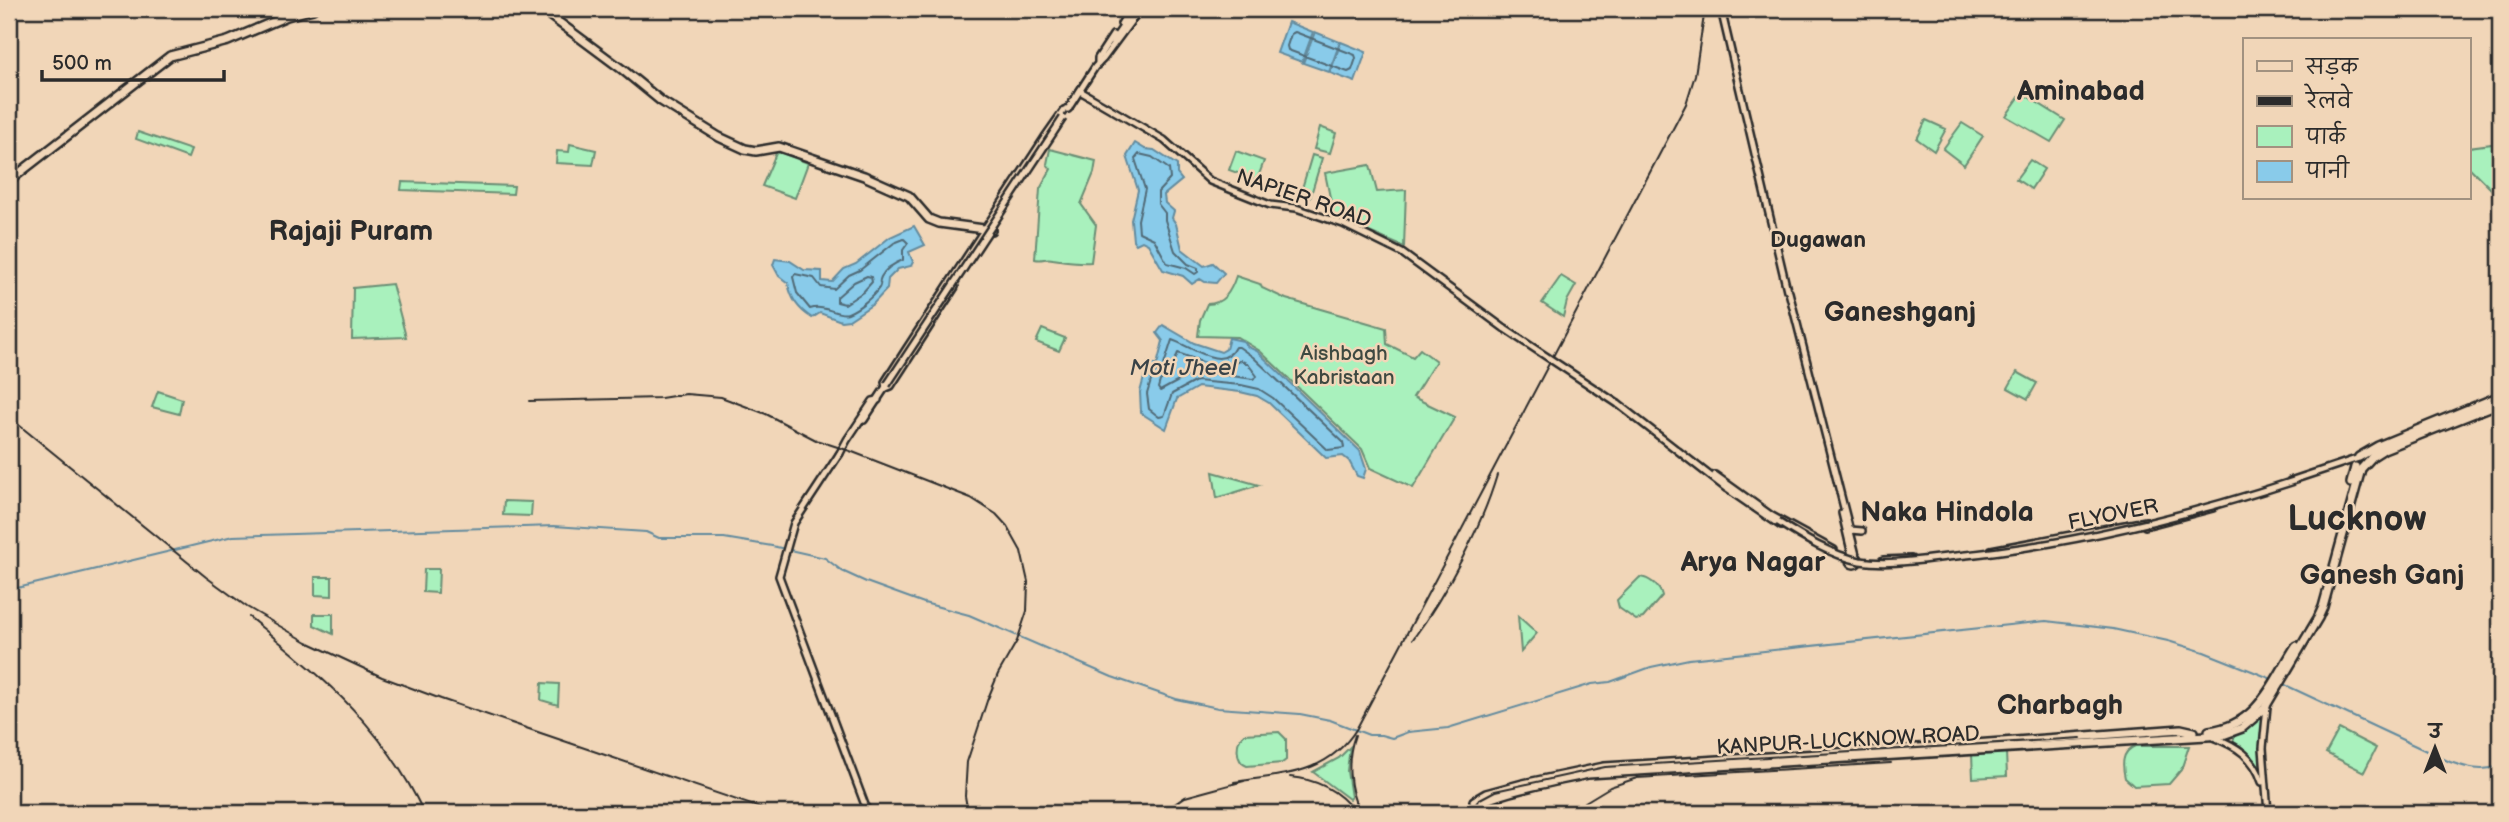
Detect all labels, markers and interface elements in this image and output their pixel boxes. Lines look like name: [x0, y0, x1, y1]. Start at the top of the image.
scale bar: [42, 38, 224, 82]
legend: [2243, 38, 2470, 200]
text: 500 m: [52, 51, 112, 76]
text: सड़क: [2305, 55, 2359, 80]
district label: Aminabad: [2016, 75, 2145, 108]
text: रेलवे: [2303, 83, 2353, 114]
text: पार्क: [2305, 120, 2347, 150]
text: पानी: [2305, 155, 2351, 184]
street label: NAPIER ROAD: [1233, 164, 1375, 233]
district label: Rajaji Puram: [269, 215, 433, 248]
district label: Dugawan: [1770, 226, 1866, 254]
district label: Ganeshganj: [1824, 296, 1976, 329]
park label: Aishbagh Kabristaan: [1293, 341, 1395, 390]
water label: Moti Jheel: [1129, 354, 1237, 382]
street label: FLYOVER: [2066, 493, 2160, 535]
district label: Naka Hindola: [1860, 496, 2034, 529]
district label: Lucknow: [2288, 498, 2427, 541]
district label: Arya Nagar: [1680, 546, 1826, 579]
district label: Ganesh Ganj: [2300, 559, 2464, 592]
district label: Charbagh: [1997, 689, 2123, 722]
north arrow: [2400, 714, 2470, 784]
street label: KANPUR-LUCKNOW ROAD: [1716, 721, 1980, 760]
text: उ: [2427, 721, 2444, 744]

